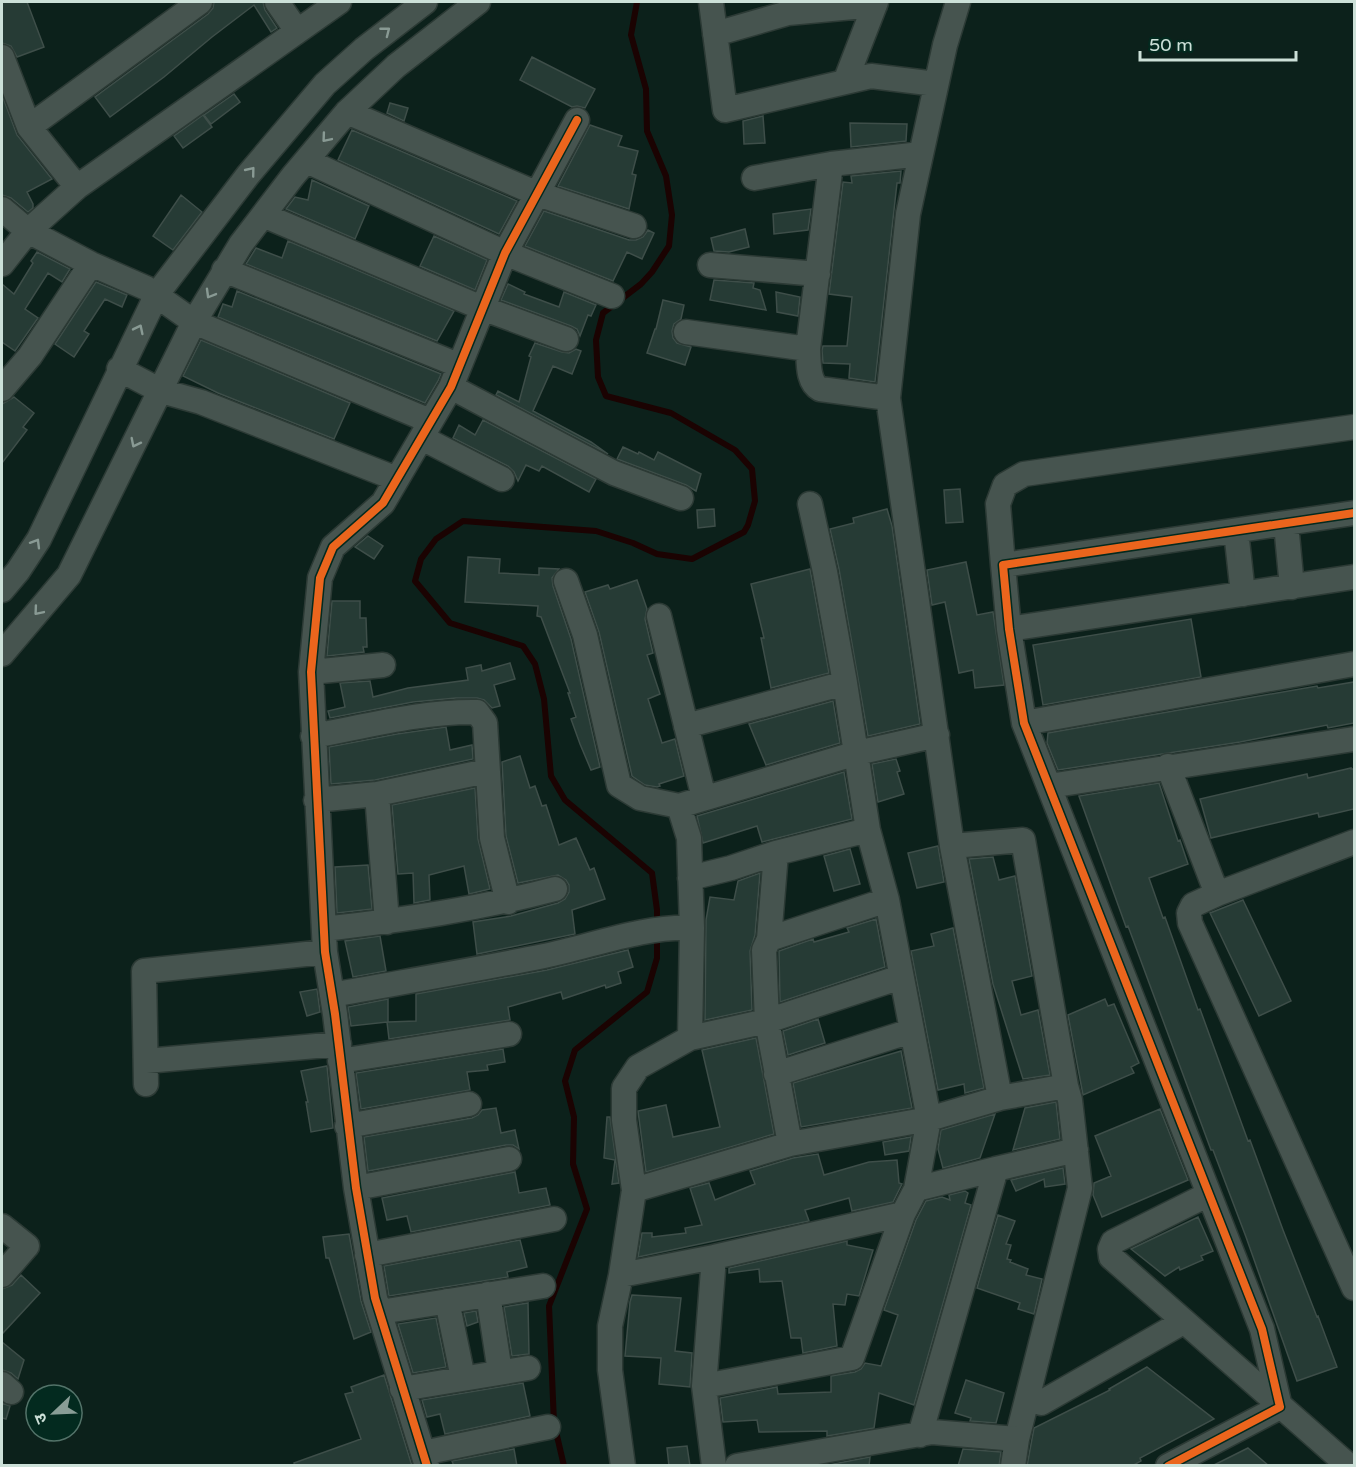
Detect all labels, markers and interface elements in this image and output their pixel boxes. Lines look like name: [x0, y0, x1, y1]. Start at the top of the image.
scale bar: [1140, 24, 1296, 62]
one-way arrow: [380, 28, 391, 39]
text: 50 m: [1149, 34, 1193, 56]
one-way arrow: [322, 131, 333, 142]
one-way arrow: [244, 166, 255, 177]
one-way arrow: [205, 288, 217, 299]
one-way arrow: [132, 325, 143, 336]
one-way arrow: [130, 437, 142, 448]
one-way arrow: [29, 539, 40, 549]
one-way arrow: [34, 604, 45, 615]
north arrow: [24, 1383, 84, 1443]
text: उ: [30, 1410, 52, 1427]

